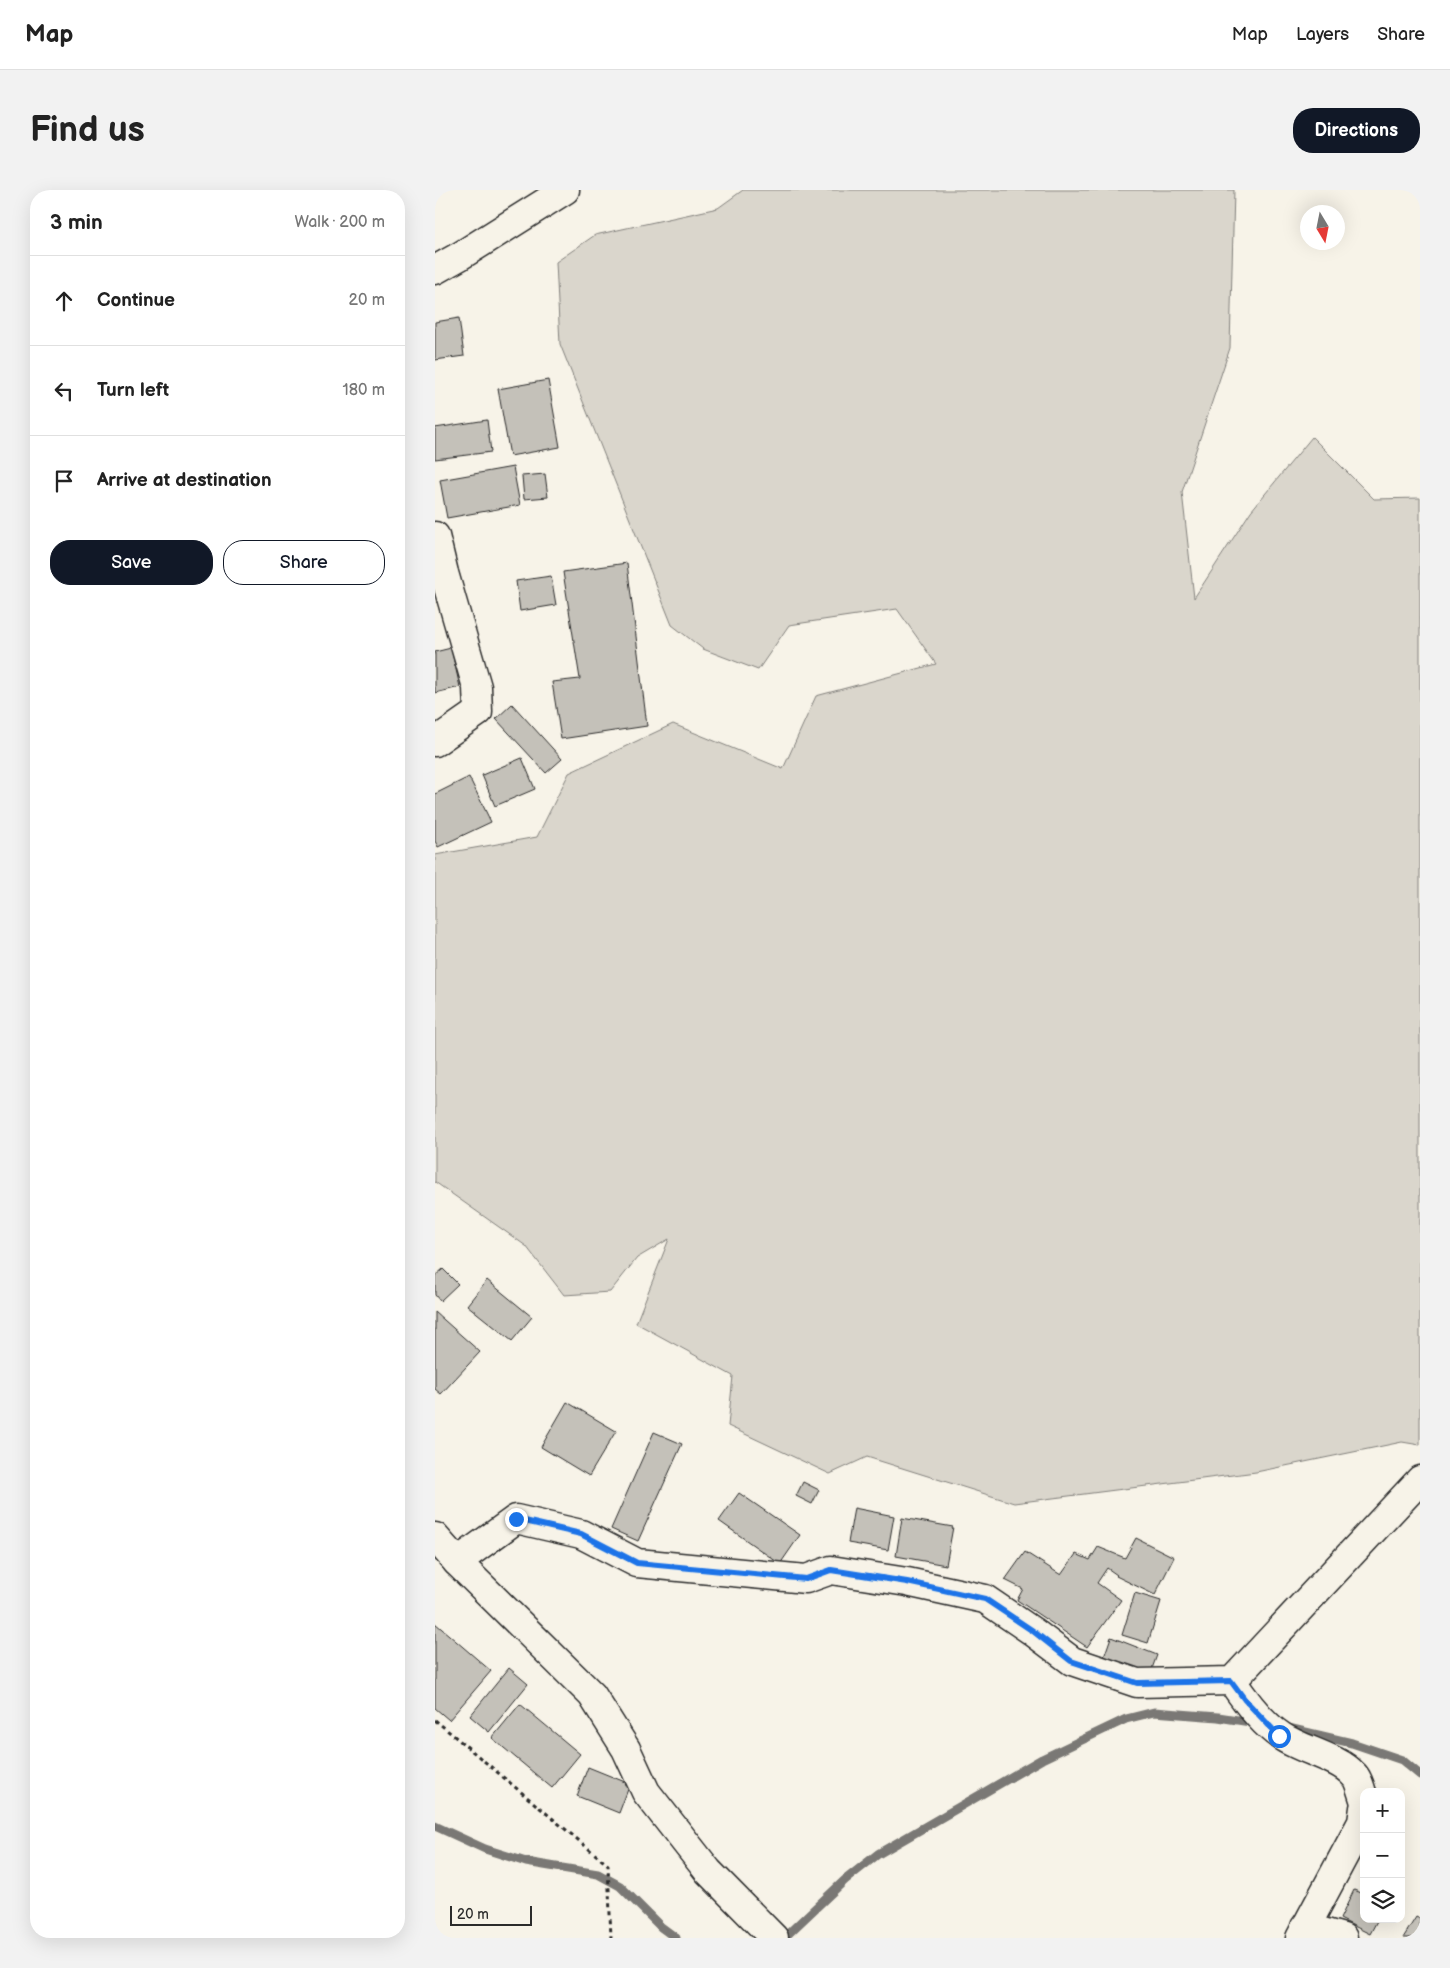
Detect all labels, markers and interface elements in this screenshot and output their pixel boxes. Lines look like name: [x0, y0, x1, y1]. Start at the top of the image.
text: Map: [25, 20, 73, 49]
text: Map: [1232, 24, 1268, 45]
text: Layers: [1296, 24, 1349, 45]
text: Share: [1377, 24, 1425, 45]
button: Directions: [1293, 108, 1420, 153]
text: Find us: [30, 109, 145, 152]
north arrow: [1300, 205, 1345, 250]
text: 3 min: [50, 210, 103, 235]
text: Walk · 200 m: [295, 213, 385, 232]
icon: ahead: [50, 287, 78, 315]
text: Continue: [97, 289, 175, 312]
text: 20 m: [349, 291, 385, 310]
icon: left: [50, 377, 78, 405]
text: Turn left: [97, 379, 169, 402]
text: 180 m: [343, 381, 385, 400]
icon: arrive: [50, 467, 78, 495]
text: Arrive at destination: [97, 469, 272, 492]
button: Save: [50, 540, 213, 585]
button: Share: [223, 540, 385, 585]
route end: [505, 1508, 528, 1531]
route start: [1268, 1725, 1291, 1748]
map controls: [1360, 1788, 1405, 1923]
button: +: [1360, 1788, 1405, 1833]
button: −: [1360, 1833, 1405, 1878]
button: layers: [1360, 1878, 1405, 1923]
scale bar: [450, 1903, 533, 1926]
text: 20 m: [457, 1906, 489, 1923]

